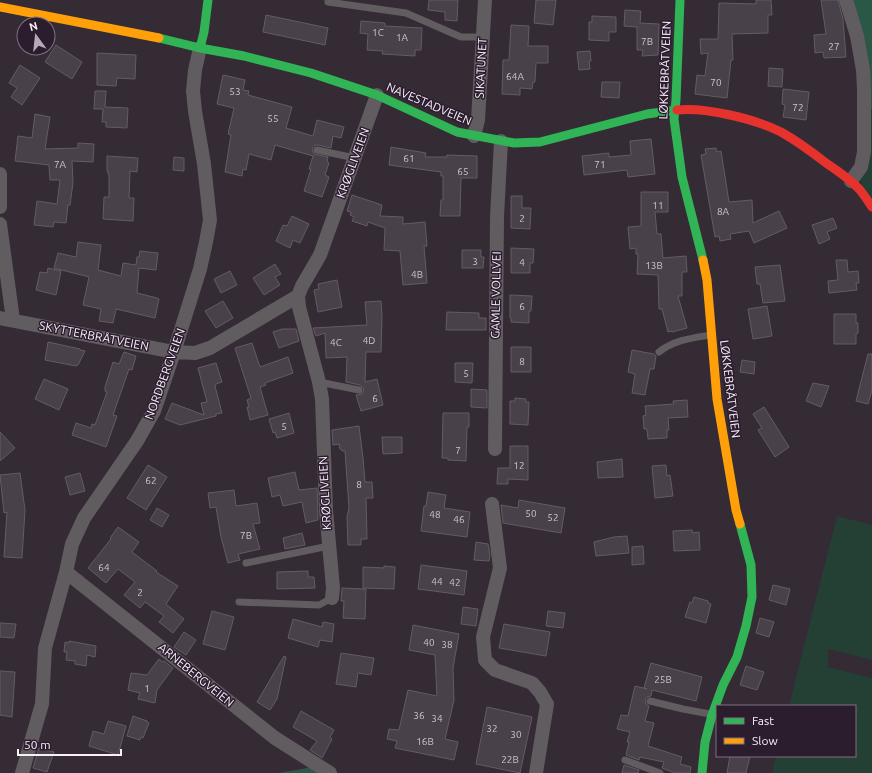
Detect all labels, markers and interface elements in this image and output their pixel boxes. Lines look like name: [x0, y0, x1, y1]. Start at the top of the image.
north arrow: [16, 16, 56, 56]
text: N: [28, 19, 39, 33]
street label: LØKKEBRÅTVEIEN: [656, 20, 673, 120]
house number: 1C: [372, 27, 384, 38]
house number: 1A: [396, 32, 409, 43]
house number: 7B: [641, 36, 653, 47]
street label: SIKATUNET: [472, 37, 489, 99]
house number: 27: [828, 41, 840, 52]
house number: 64A: [506, 71, 524, 82]
house number: 70: [710, 77, 722, 88]
street label: NAVESTADVEIEN: [385, 80, 474, 127]
house number: 53: [229, 86, 241, 97]
house number: 72: [792, 102, 804, 113]
house number: 55: [267, 113, 279, 124]
street label: KRØGLIVEIEN: [334, 126, 371, 200]
house number: 61: [403, 153, 415, 164]
house number: 7A: [54, 159, 67, 170]
house number: 71: [594, 159, 606, 170]
house number: 65: [457, 166, 469, 177]
house number: 11: [652, 200, 664, 211]
house number: 8A: [717, 206, 730, 217]
house number: 2: [519, 213, 525, 224]
street label: GAMLE VOLLVEI: [488, 251, 503, 339]
house number: 3: [472, 256, 478, 267]
house number: 4: [519, 257, 525, 268]
house number: 13B: [645, 260, 663, 271]
house number: 4B: [411, 269, 423, 280]
house number: 6: [519, 301, 525, 312]
street label: SKYTTERBRÅTVEIEN: [38, 319, 150, 353]
street label: NORDBERGVEIEN: [142, 326, 187, 421]
house number: 4D: [363, 335, 375, 346]
house number: 4C: [330, 337, 342, 348]
street label: LØKKEBRÅTVEIEN: [718, 339, 743, 439]
house number: 8: [519, 356, 525, 367]
house number: 5: [463, 368, 469, 379]
house number: 6: [372, 393, 378, 404]
house number: 5: [281, 421, 287, 432]
house number: 7: [455, 445, 461, 456]
street label: KRØGLIVEIEN: [316, 456, 333, 530]
house number: 12: [513, 460, 525, 471]
house number: 62: [145, 475, 157, 486]
house number: 8: [356, 479, 362, 490]
house number: 50: [525, 508, 537, 519]
house number: 48: [429, 509, 441, 520]
house number: 52: [547, 512, 559, 523]
house number: 46: [453, 514, 465, 525]
house number: 7B: [240, 530, 252, 541]
house number: 64: [98, 562, 110, 573]
house number: 44: [431, 576, 443, 587]
house number: 42: [449, 577, 461, 588]
house number: 2: [137, 587, 143, 598]
house number: 40: [423, 637, 435, 648]
house number: 38: [441, 639, 453, 650]
street label: ARNEBERGVEIEN: [156, 640, 237, 709]
house number: 25B: [654, 674, 672, 685]
house number: 1: [144, 683, 150, 694]
legend: [716, 705, 856, 757]
house number: 36: [413, 710, 425, 721]
house number: 34: [431, 713, 443, 724]
text: Fast: [752, 714, 774, 727]
house number: 32: [486, 723, 498, 734]
house number: 30: [510, 729, 522, 740]
scale bar: [18, 731, 121, 757]
text: Slow: [752, 734, 778, 747]
house number: 16B: [416, 736, 434, 747]
text: 50 m: [24, 738, 51, 751]
house number: 22B: [501, 754, 519, 765]

